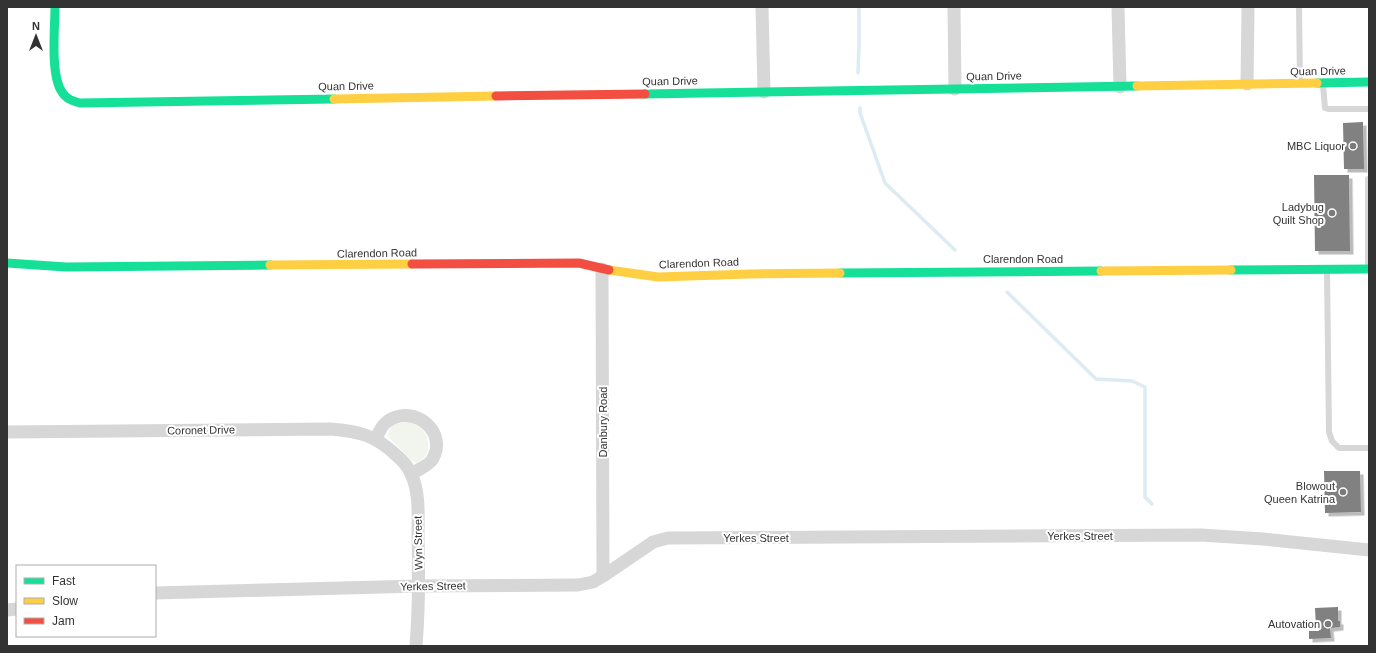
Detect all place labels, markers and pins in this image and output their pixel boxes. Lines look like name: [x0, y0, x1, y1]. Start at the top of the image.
place label: MBC Liquor: [1287, 140, 1345, 152]
marker: MBC Liquor: [1348, 141, 1358, 151]
place label: Ladybug Quilt Shop: [1273, 201, 1324, 226]
marker: Ladybug Quilt Shop: [1327, 208, 1337, 218]
place label: Blowout Queen Katrina: [1264, 480, 1336, 505]
marker: Blowout Queen Katrina: [1338, 487, 1348, 497]
place label: Autovation: [1268, 618, 1320, 630]
marker: Autovation: [1323, 619, 1333, 629]

